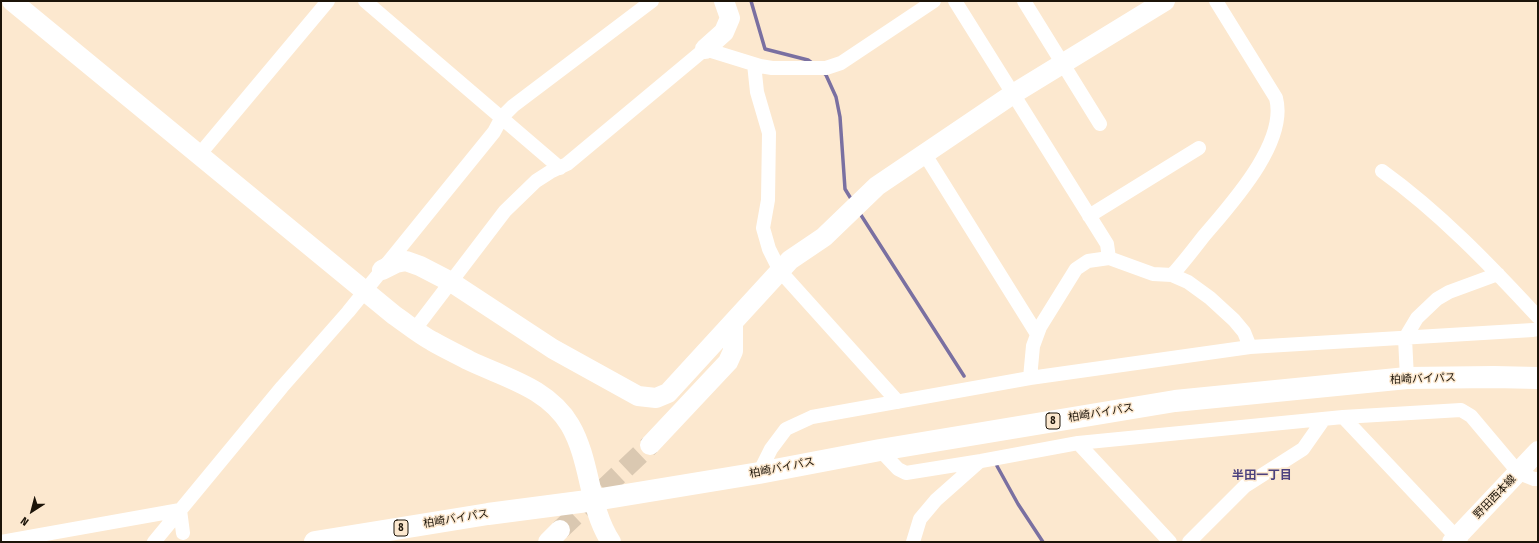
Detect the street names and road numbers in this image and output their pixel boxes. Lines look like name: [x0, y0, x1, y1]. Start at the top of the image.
street label: 柏崎バイパス: [1390, 371, 1456, 387]
street label: 柏崎バイパス: [1067, 401, 1135, 425]
road number: 8: [1046, 413, 1060, 429]
street label: 柏崎バイパス: [748, 455, 816, 481]
street label: 野田西本線: [1471, 473, 1519, 521]
street label: 柏崎バイパス: [422, 507, 490, 531]
road number: 8: [394, 520, 408, 536]

